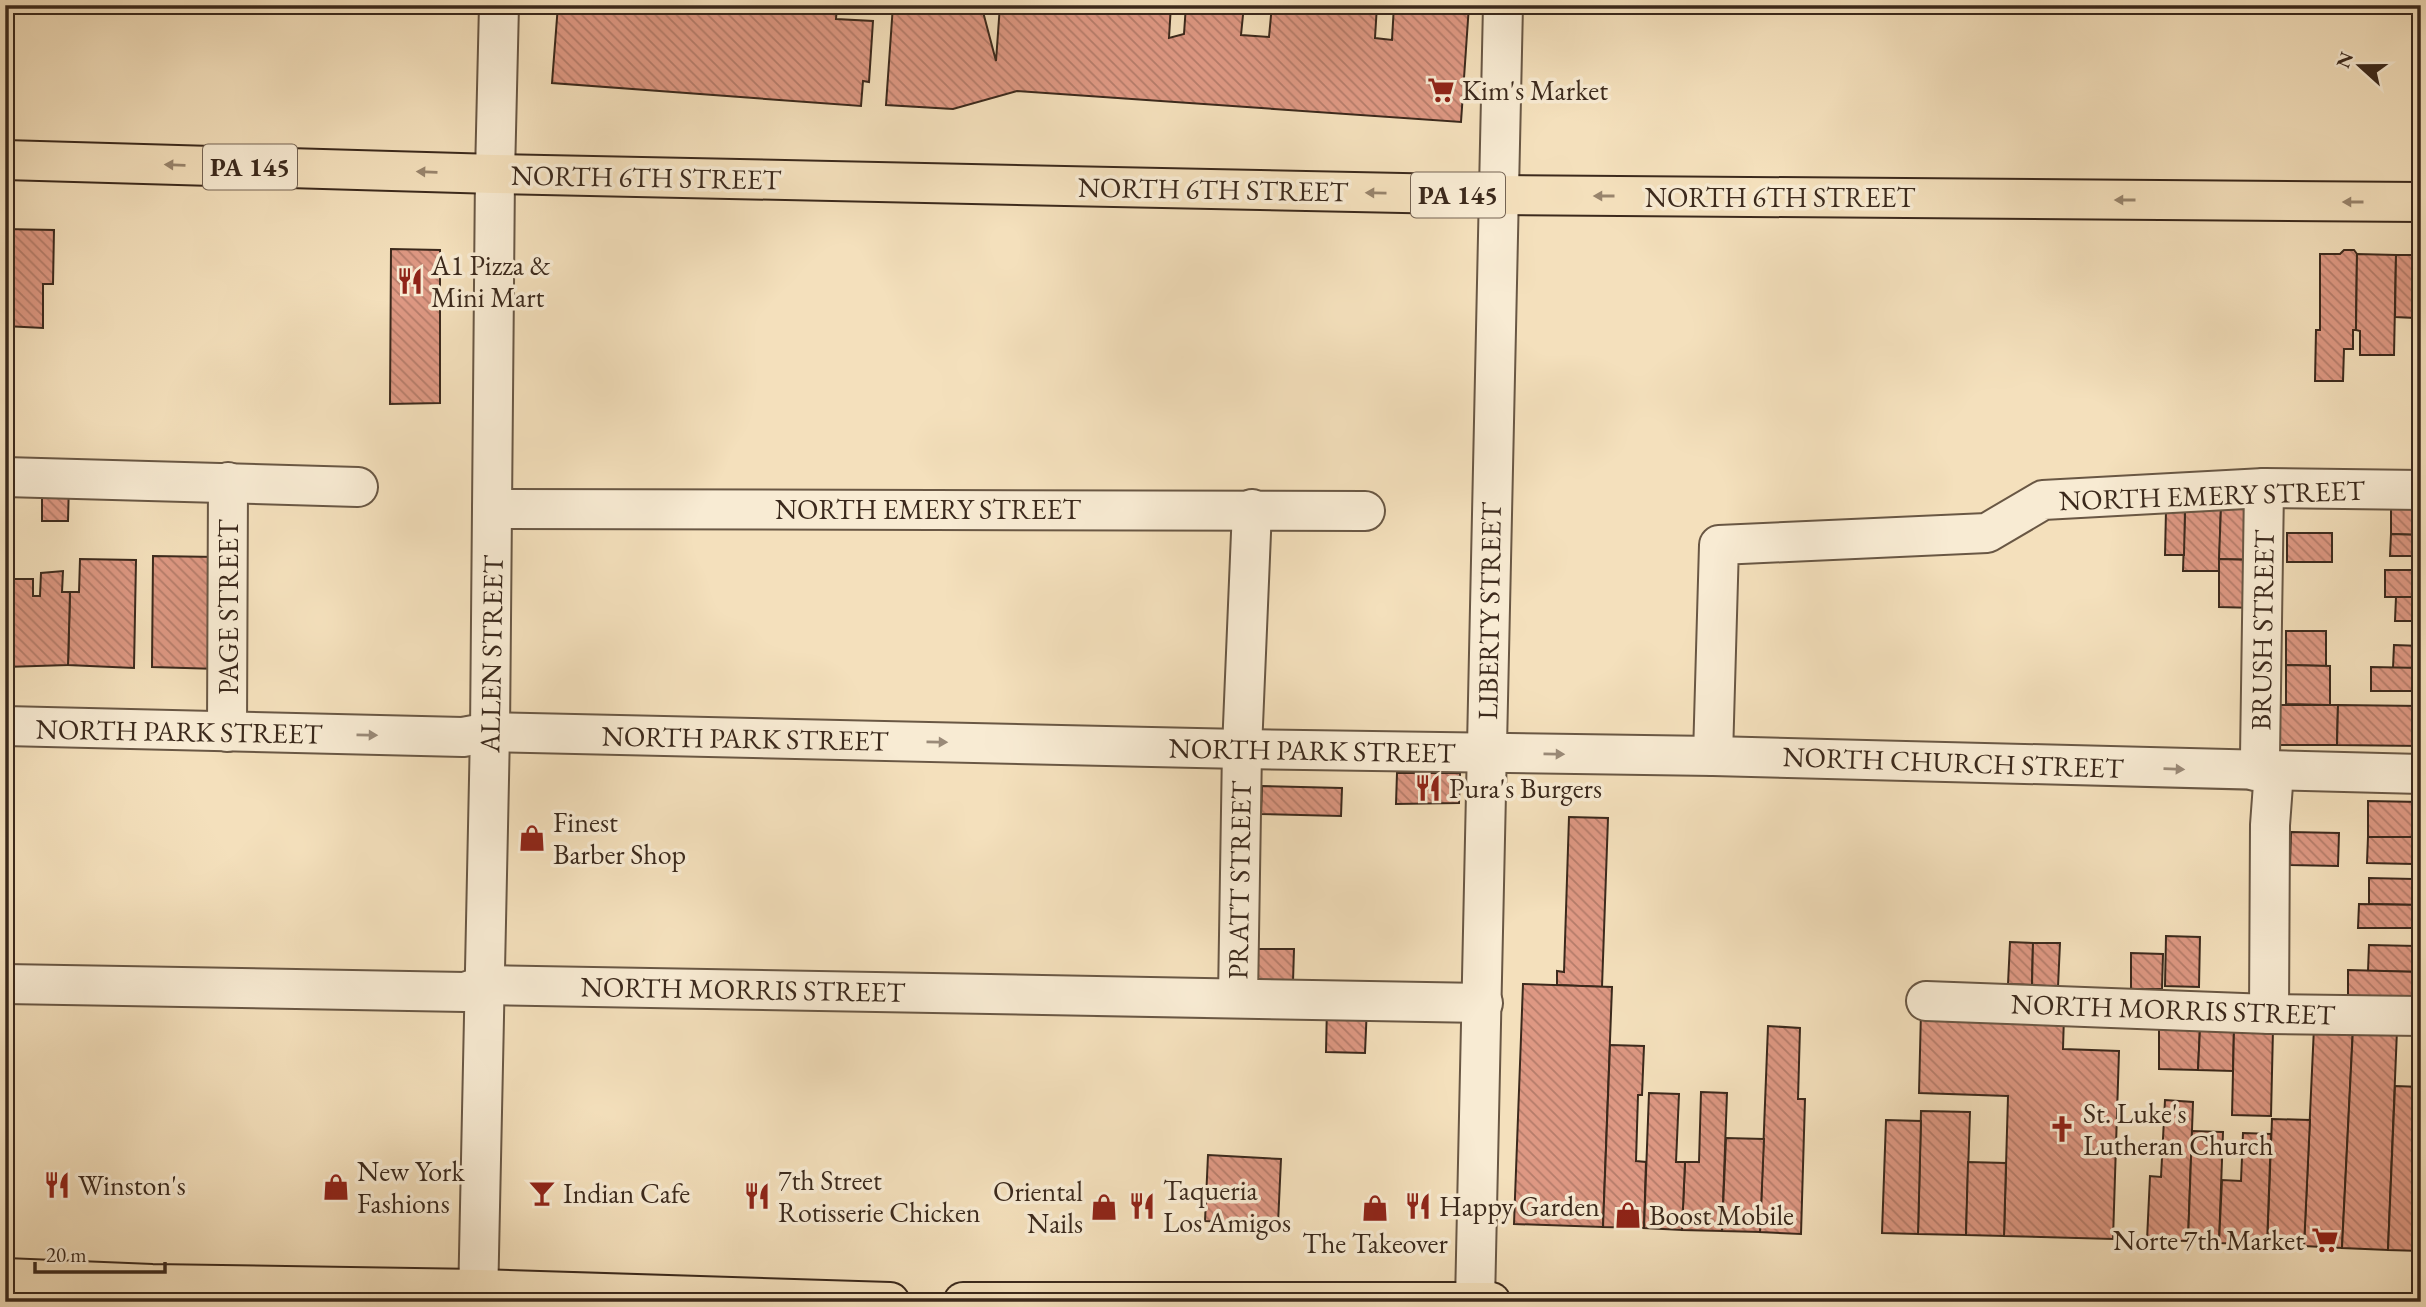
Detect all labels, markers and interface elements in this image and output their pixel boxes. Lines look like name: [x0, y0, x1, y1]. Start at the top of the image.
north arrow: [2324, 32, 2394, 102]
text: N: [2330, 48, 2359, 72]
place label: Kim's Market: [1462, 72, 1608, 108]
supermarket icon: Kim's Market: [1426, 75, 1456, 105]
road number: PA 145: [203, 144, 297, 190]
street label: NORTH 6TH STREET: [511, 157, 782, 197]
one-way arrow: [164, 159, 186, 171]
one-way arrow: [416, 167, 438, 178]
street label: NORTH 6TH STREET: [1078, 169, 1349, 209]
road number: PA 145: [1411, 172, 1505, 218]
street label: NORTH 6TH STREET: [1645, 179, 1915, 215]
one-way arrow: [1365, 187, 1387, 199]
one-way arrow: [1592, 190, 1614, 202]
one-way arrow: [2114, 194, 2136, 206]
one-way arrow: [2341, 196, 2363, 208]
place label: A1 Pizza & Mini Mart: [430, 247, 551, 315]
restaurant icon: A1 Pizza & Mini Mart: [395, 266, 425, 296]
street label: NORTH EMERY STREET: [2058, 472, 2366, 518]
street label: NORTH EMERY STREET: [775, 491, 1081, 527]
street label: LIBERTY STREET: [1469, 502, 1509, 720]
street label: PAGE STREET: [210, 519, 246, 695]
street label: BRUSH STREET: [2242, 529, 2282, 731]
street label: ALLEN STREET: [471, 555, 511, 754]
street label: NORTH PARK STREET: [35, 711, 323, 752]
street label: NORTH PARK STREET: [601, 718, 889, 759]
one-way arrow: [357, 730, 379, 741]
street label: NORTH PARK STREET: [1168, 730, 1456, 771]
one-way arrow: [926, 736, 948, 748]
street label: NORTH CHURCH STREET: [1782, 738, 2124, 786]
one-way arrow: [1544, 748, 1566, 759]
one-way arrow: [2163, 763, 2185, 774]
place label: Pura's Burgers: [1449, 770, 1602, 806]
restaurant icon: Pura's Burgers: [1413, 773, 1443, 803]
street label: PRATT STREET: [1219, 780, 1259, 980]
place label: Finest Barber Shop: [553, 804, 686, 872]
shop icon: Finest Barber Shop: [517, 823, 547, 853]
street label: NORTH MORRIS STREET: [580, 968, 906, 1010]
street label: NORTH MORRIS STREET: [2010, 985, 2336, 1033]
place label: St. Luke's Lutheran Church: [2083, 1095, 2273, 1163]
church icon: St. Luke's Lutheran Church: [2047, 1114, 2077, 1144]
place label: New York Fashions: [357, 1153, 465, 1221]
place label: 7th Street Rotisserie Chicken: [778, 1162, 981, 1230]
place label: Winston's: [78, 1167, 186, 1203]
restaurant icon: Winston's: [42, 1170, 72, 1200]
shop icon: New York Fashions: [321, 1172, 351, 1202]
place label: Taqueria Los Amigos: [1163, 1172, 1291, 1240]
place label: Oriental Nails: [993, 1173, 1083, 1241]
place label: Indian Cafe: [563, 1175, 690, 1211]
bar icon: Indian Cafe: [527, 1178, 557, 1208]
restaurant icon: 7th Street Rotisserie Chicken: [742, 1181, 772, 1211]
place label: Happy Garden: [1439, 1188, 1600, 1224]
restaurant icon: Taqueria Los Amigos: [1127, 1191, 1157, 1221]
restaurant icon: Happy Garden: [1403, 1191, 1433, 1221]
shop icon: Oriental Nails: [1089, 1192, 1119, 1222]
shop icon: The Takeover: [1360, 1193, 1390, 1223]
place label: Boost Mobile: [1649, 1197, 1794, 1233]
shop icon: Boost Mobile: [1613, 1200, 1643, 1230]
place label: Norte 7th Market: [2113, 1222, 2304, 1258]
place label: The Takeover: [1302, 1225, 1449, 1261]
supermarket icon: Norte 7th Market: [2310, 1225, 2340, 1255]
scale bar: [35, 1230, 164, 1274]
text: 20 m: [46, 1241, 87, 1268]

